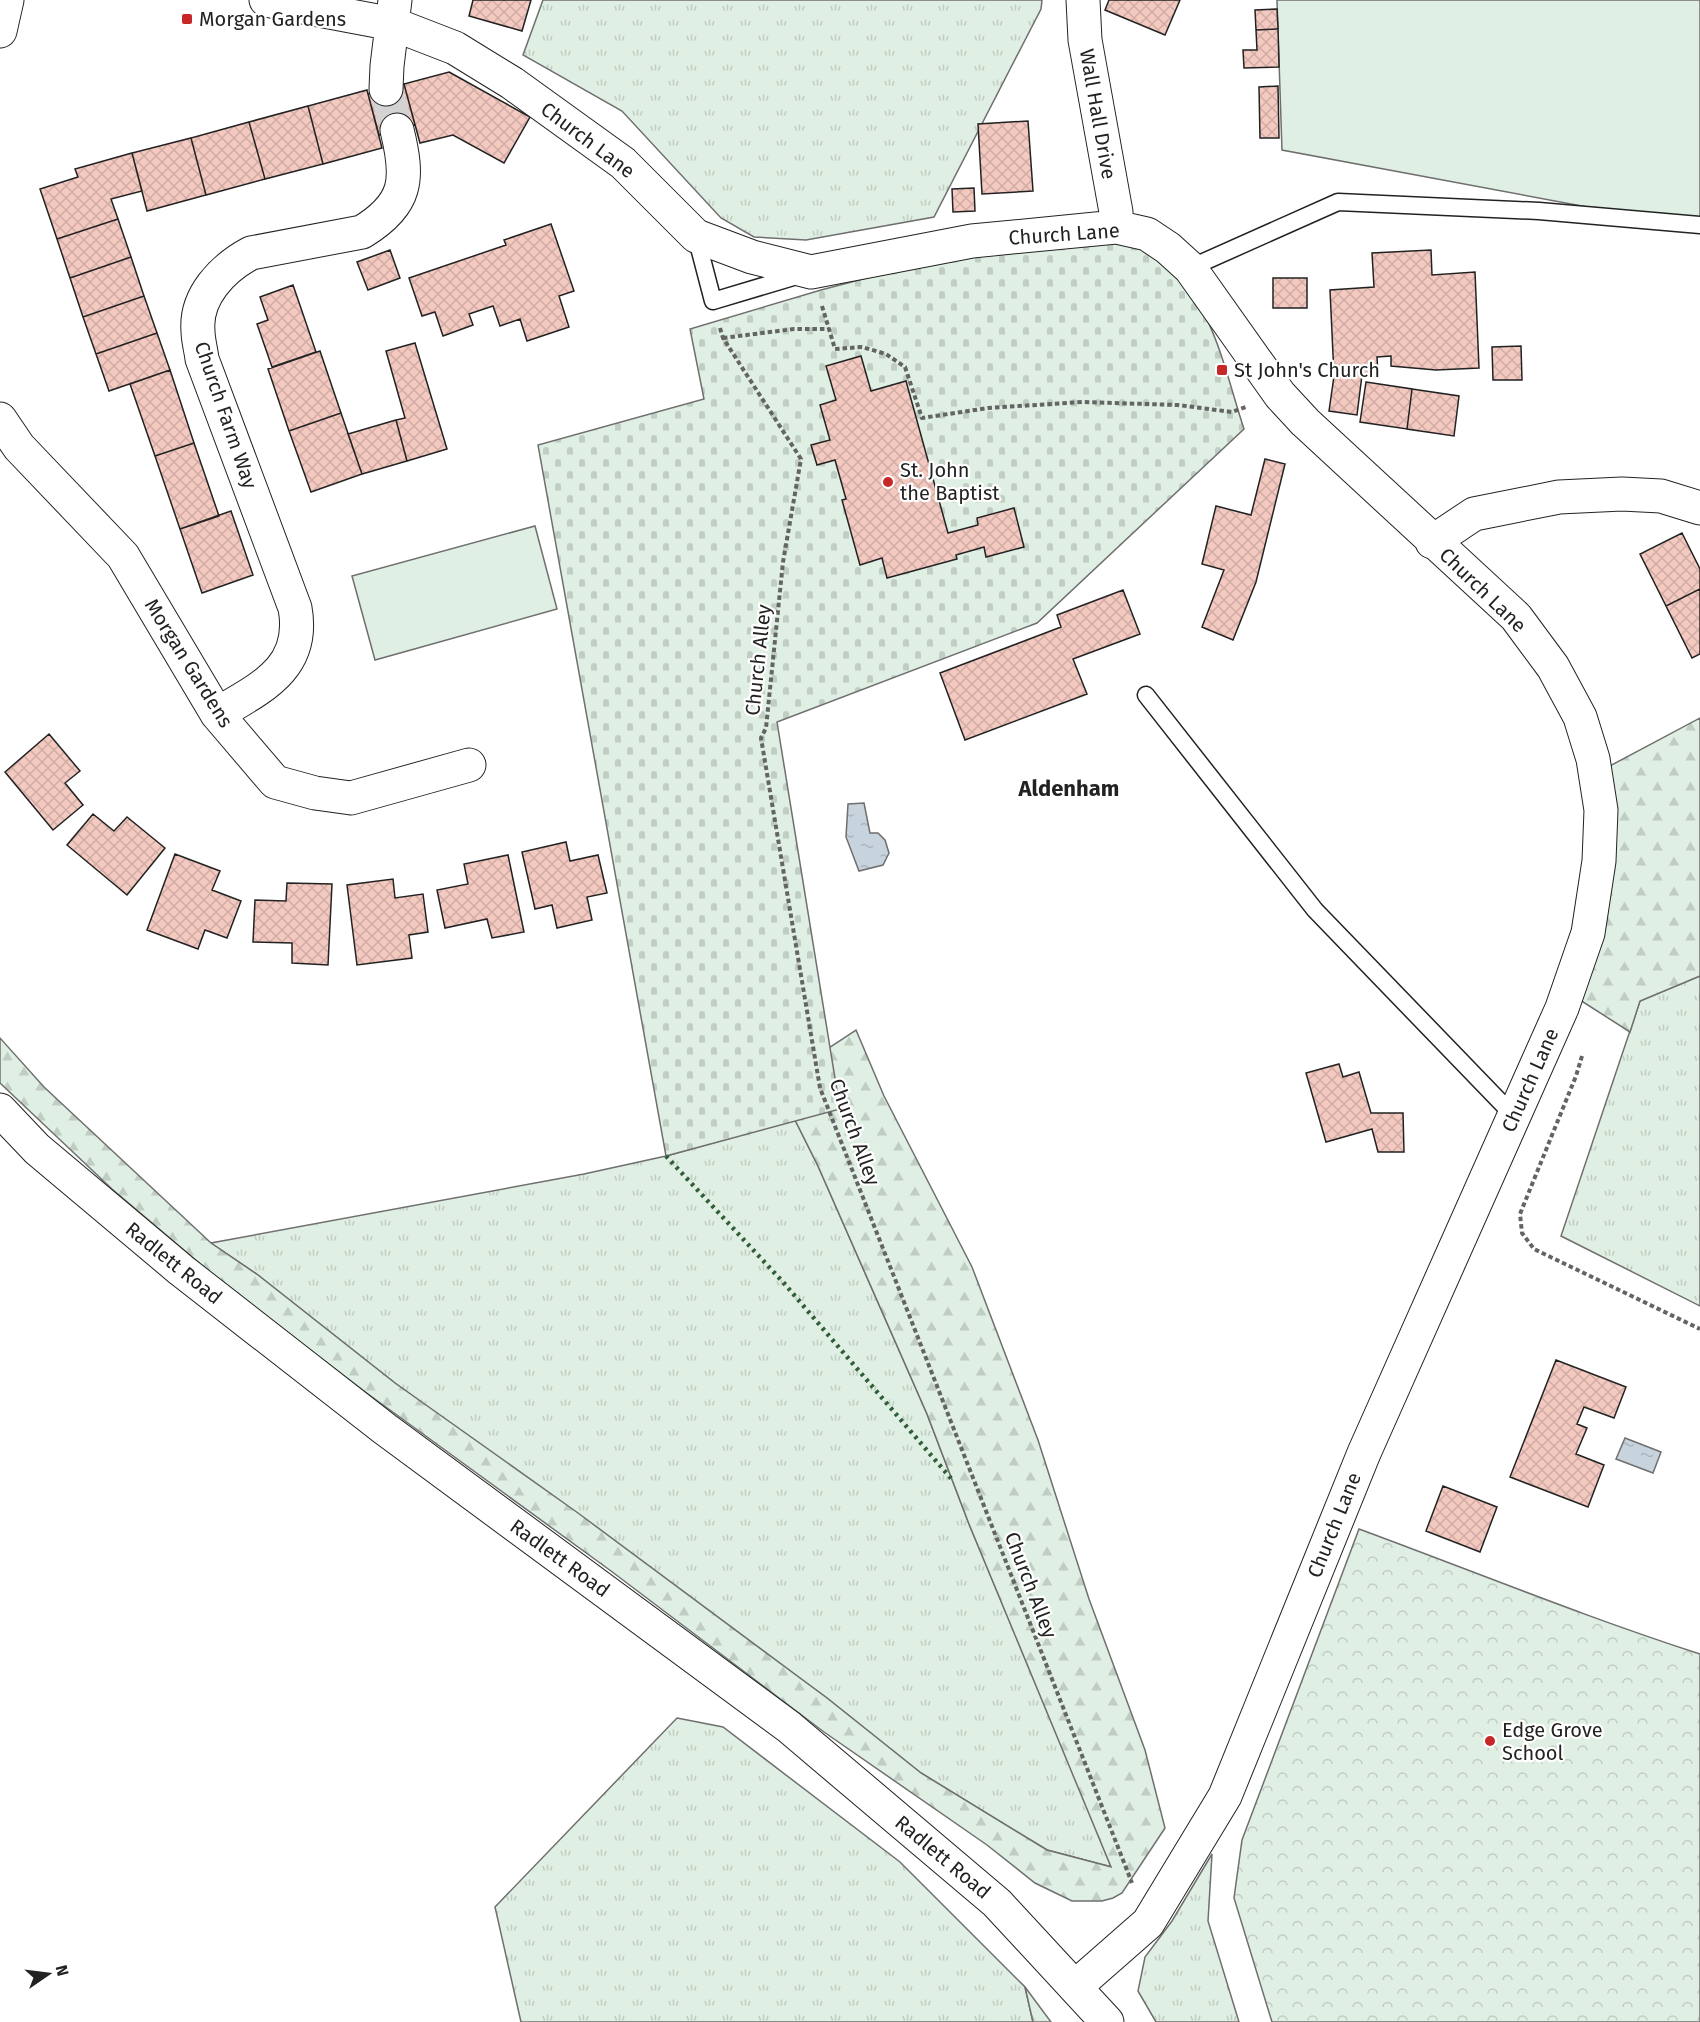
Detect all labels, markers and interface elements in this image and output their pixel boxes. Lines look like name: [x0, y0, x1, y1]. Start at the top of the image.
place label: Morgan Gardens: [199, 7, 346, 31]
marker: Morgan Gardens: [180, 12, 194, 26]
street label: Wall Hall Drive: [1075, 47, 1121, 181]
street label: Church Lane: [536, 97, 640, 183]
street label: Church Lane: [1008, 218, 1120, 250]
street label: Church Farm Way: [190, 338, 262, 492]
place label: St John's Church: [1234, 358, 1380, 382]
marker: St John's Church: [1215, 363, 1229, 377]
place label: St. John the Baptist: [900, 458, 1000, 505]
marker: St. John the Baptist: [881, 475, 895, 489]
street label: Church Lane: [1435, 543, 1531, 637]
street label: Morgan Gardens: [140, 594, 238, 732]
street label: Church Alley: [740, 603, 776, 717]
district label: Aldenham: [1018, 775, 1119, 802]
street label: Church Lane: [1496, 1024, 1564, 1136]
street label: Church Alley: [825, 1075, 885, 1189]
street label: Radlett Road: [121, 1217, 227, 1309]
street label: Church Lane: [1302, 1469, 1366, 1581]
street label: Radlett Road: [506, 1514, 614, 1602]
street label: Church Alley: [1000, 1529, 1062, 1642]
place label: Edge Grove School: [1502, 1718, 1603, 1765]
marker: Edge Grove School: [1483, 1734, 1497, 1748]
street label: Radlett Road: [890, 1810, 996, 1904]
north arrow: [18, 1944, 78, 2004]
text: N: [52, 1963, 73, 1978]

